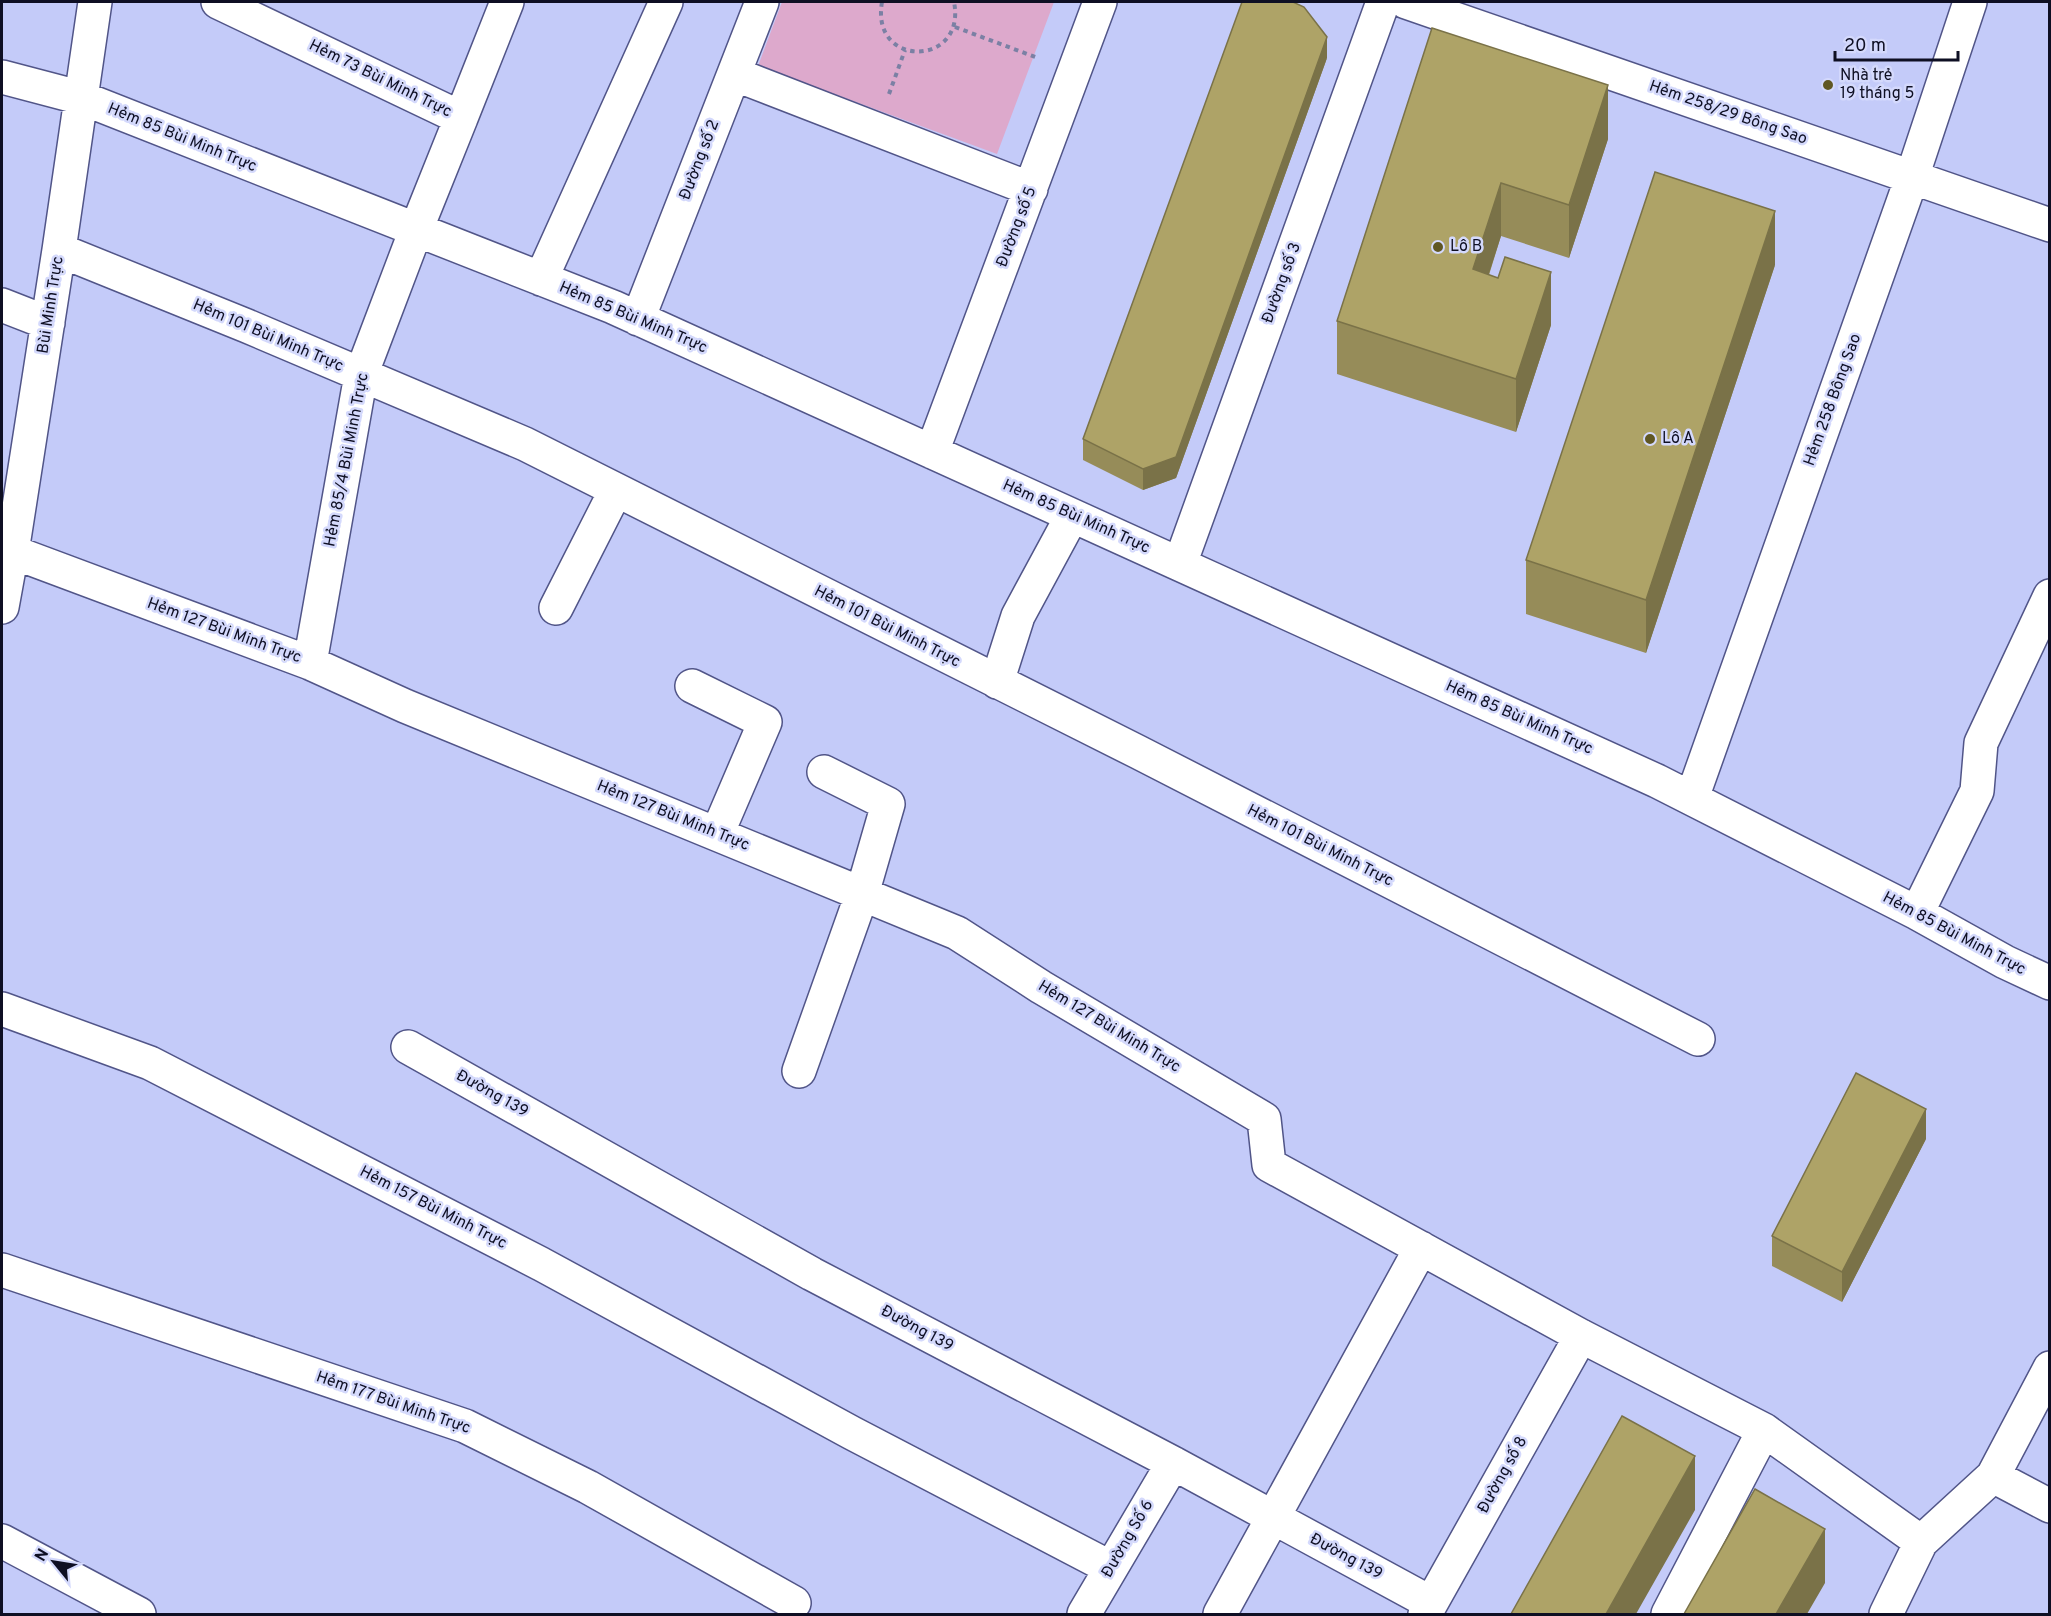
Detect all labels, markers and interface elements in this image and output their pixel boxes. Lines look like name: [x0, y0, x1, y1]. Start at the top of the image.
scale bar: [1835, 24, 1958, 62]
text: 20 m: [1844, 35, 1886, 58]
street label: Hẻm 73 Bùi Minh Trực: [305, 36, 455, 122]
place label: Nhà trẻ 19 tháng 5: [1840, 66, 1914, 104]
street label: Hẻm 258/29 Bông Sao: [1646, 77, 1810, 150]
marker: Nhà trẻ 19 tháng 5: [1821, 78, 1835, 92]
street label: Hẻm 85 Bùi Minh Trực: [104, 99, 260, 177]
street label: Đường số 2: [675, 117, 724, 203]
street label: Đường số 5: [992, 184, 1041, 270]
place label: Lô B: [1450, 237, 1482, 257]
street label: Đường số 3: [1257, 240, 1306, 326]
marker: Lô B: [1431, 240, 1445, 254]
street label: Bùi Minh Trực: [33, 255, 69, 355]
street label: Hẻm 85 Bùi Minh Trực: [556, 278, 710, 358]
street label: Hẻm 101 Bùi Minh Trực: [190, 295, 346, 377]
street label: Hẻm 258 Bông Sao: [1800, 331, 1866, 469]
street label: Hẻm 85/4 Bùi Minh Trực: [320, 371, 374, 549]
place label: Lô A: [1662, 429, 1694, 449]
marker: Lô A: [1643, 432, 1657, 446]
street label: Hẻm 85 Bùi Minh Trực: [999, 476, 1153, 558]
street label: Hẻm 101 Bùi Minh Trực: [810, 581, 964, 673]
street label: Hẻm 127 Bùi Minh Trực: [144, 594, 304, 668]
street label: Hẻm 85 Bùi Minh Trực: [1442, 677, 1596, 759]
street label: Hẻm 127 Bùi Minh Trực: [594, 776, 752, 856]
street label: Hẻm 101 Bùi Minh Trực: [1243, 800, 1397, 892]
street label: Hẻm 85 Bùi Minh Trực: [1879, 888, 2029, 980]
street label: Hẻm 127 Bùi Minh Trực: [1034, 977, 1184, 1077]
street label: Đường 139: [452, 1066, 532, 1122]
street label: Hẻm 157 Bùi Minh Trực: [356, 1162, 510, 1254]
street label: Đường 139: [877, 1302, 957, 1356]
street label: Hẻm 177 Bùi Minh Trực: [313, 1367, 473, 1439]
street label: Đường số 8: [1473, 1433, 1532, 1517]
street label: Đường Số 6: [1097, 1496, 1158, 1581]
street label: Đường 139: [1306, 1530, 1386, 1584]
north arrow: [24, 1532, 84, 1592]
text: N: [31, 1546, 54, 1565]

